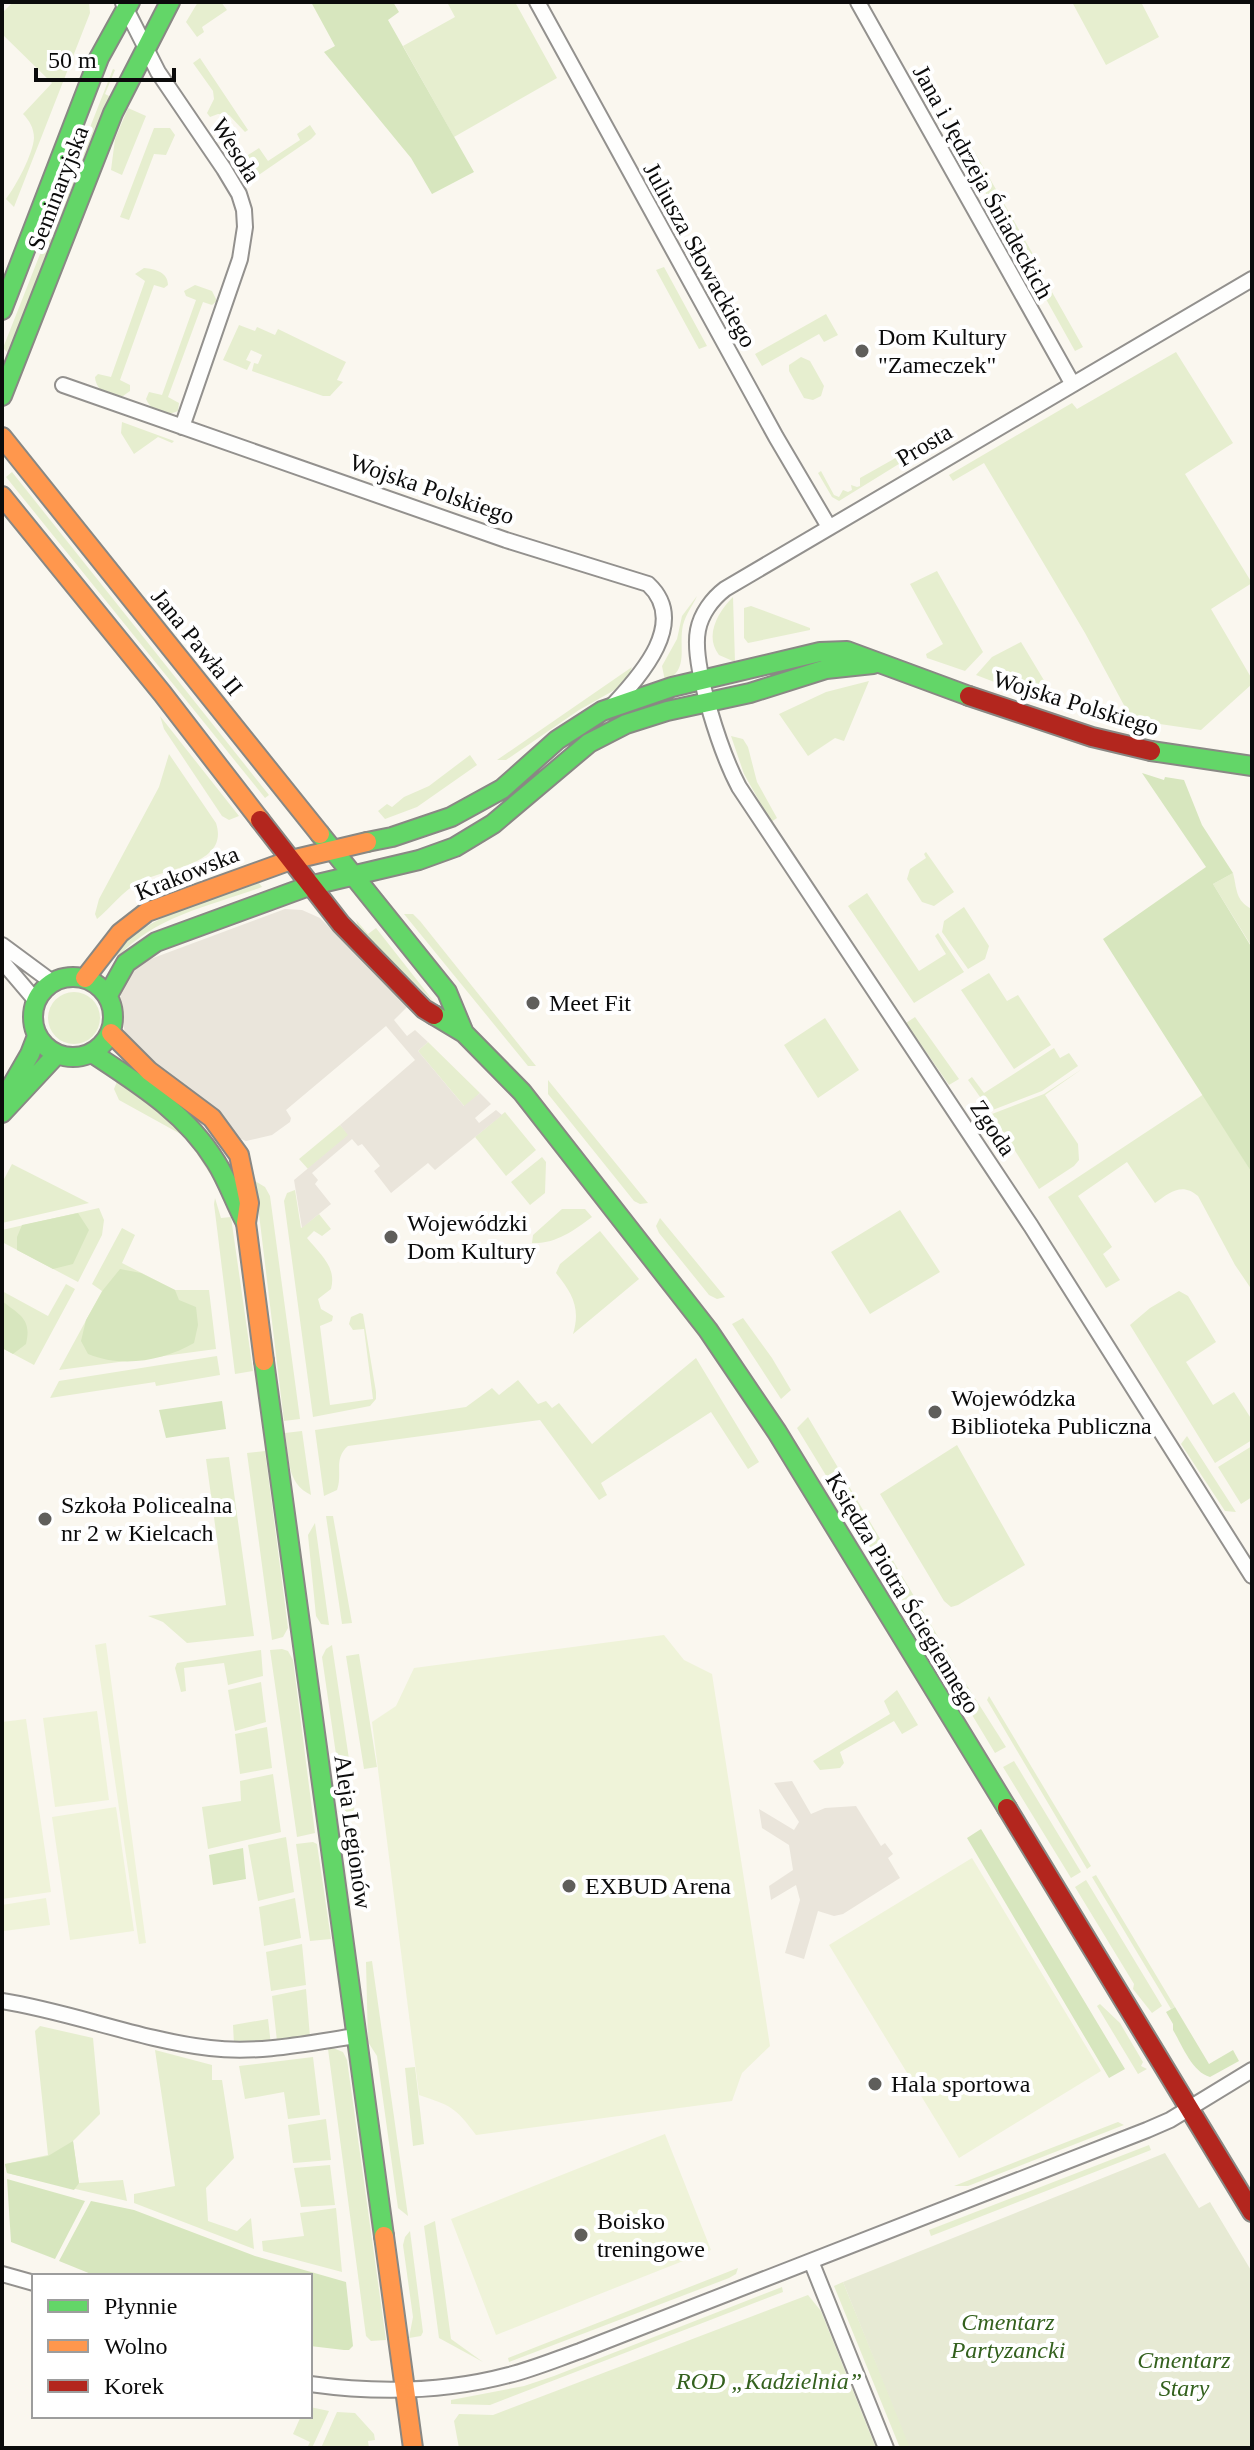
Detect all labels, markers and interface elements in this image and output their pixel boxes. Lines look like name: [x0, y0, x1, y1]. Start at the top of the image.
scale bar: [36, 32, 174, 82]
text: 50 m: [48, 47, 97, 73]
street label: Jana i Jędrzeja Śniadeckich: [908, 61, 1058, 303]
street label: Wesoła: [206, 113, 266, 187]
street label: Seminaryjska: [22, 122, 94, 254]
street label: Juliusza Słowackiego: [638, 158, 762, 352]
place label: Dom Kultury "Zameczek": [878, 324, 1007, 378]
marker: Dom Kultury "Zameczek": [853, 342, 871, 360]
street label: Prosta: [892, 418, 957, 472]
street label: Wojska Polskiego: [346, 449, 518, 529]
street label: Jana Pawła II: [146, 584, 248, 700]
street label: Wojska Polskiego: [990, 665, 1162, 741]
street label: Krakowska: [131, 840, 243, 906]
place label: Meet Fit: [549, 990, 631, 1016]
marker: Meet Fit: [524, 994, 542, 1012]
street label: Zgoda: [965, 1095, 1021, 1161]
place label: Wojewódzki Dom Kultury: [407, 1210, 536, 1264]
marker: Wojewódzki Dom Kultury: [382, 1228, 400, 1246]
place label: Wojewódzka Biblioteka Publiczna: [951, 1385, 1152, 1439]
marker: Wojewódzka Biblioteka Publiczna: [926, 1403, 944, 1421]
street label: Księdza Piotra Ściegiennego: [821, 1468, 985, 1718]
place label: Szkoła Policealna nr 2 w Kielcach: [61, 1492, 233, 1546]
marker: Szkoła Policealna nr 2 w Kielcach: [36, 1510, 54, 1528]
street label: Aleja Legionów: [329, 1753, 377, 1911]
place label: EXBUD Arena: [585, 1873, 731, 1899]
marker: EXBUD Arena: [560, 1877, 578, 1895]
place label: Hala sportowa: [891, 2071, 1031, 2097]
marker: Hala sportowa: [866, 2075, 884, 2093]
place label: Boisko treningowe: [597, 2208, 705, 2262]
marker: Boisko treningowe: [572, 2226, 590, 2244]
legend: [32, 2274, 312, 2418]
text: Płynnie: [104, 2293, 177, 2319]
park label: Cmentarz Partyzancki: [950, 2309, 1065, 2363]
text: Wolno: [104, 2333, 167, 2359]
park label: Cmentarz Stary: [1137, 2347, 1231, 2401]
park label: ROD „Kadzielnia”: [675, 2368, 862, 2394]
text: Korek: [104, 2373, 164, 2399]

